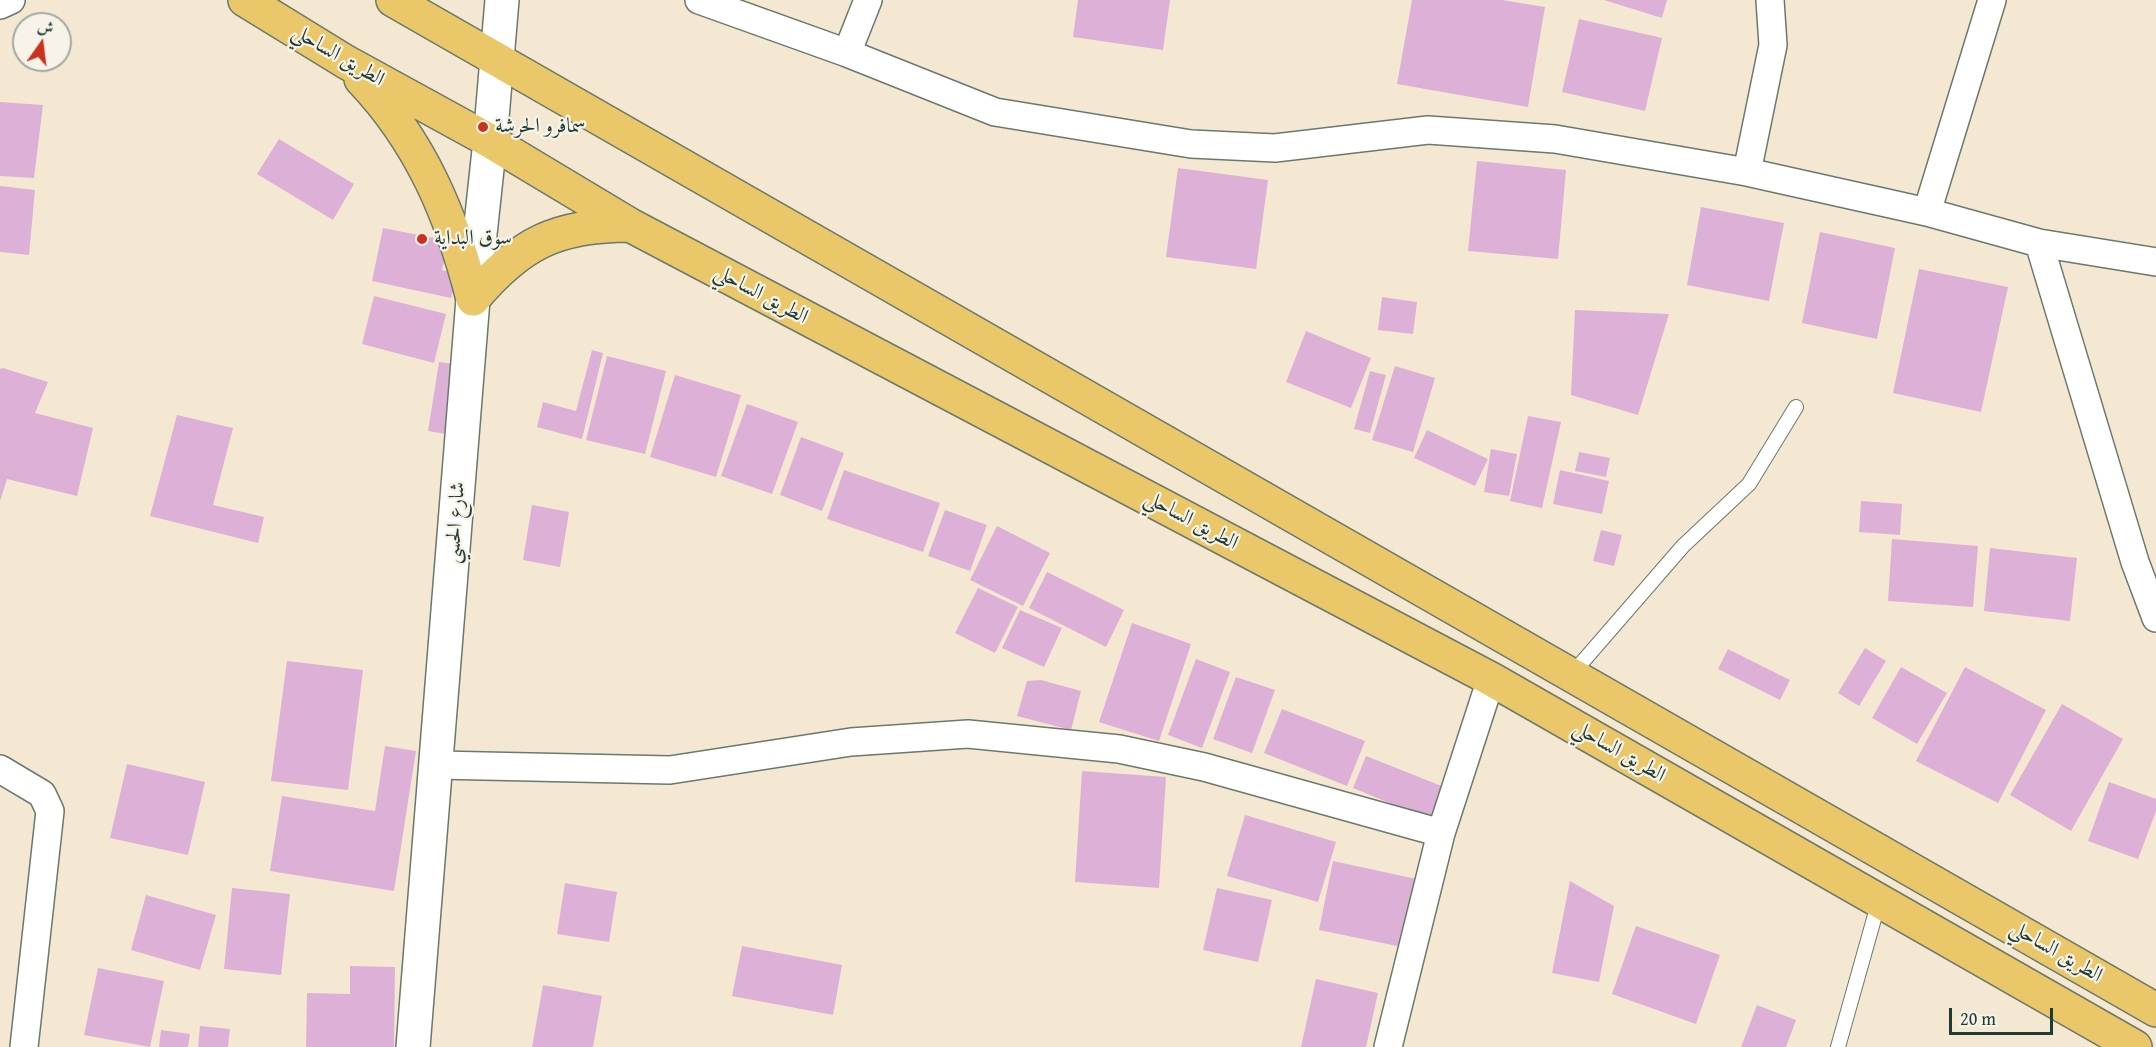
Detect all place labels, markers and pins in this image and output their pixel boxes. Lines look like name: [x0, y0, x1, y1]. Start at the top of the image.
place label: سمافرو الحرشة: [495, 114, 586, 140]
marker: سمافرو الحرشة: [476, 120, 490, 134]
place label: سوق البداية: [434, 226, 512, 252]
marker: سوق البداية: [415, 232, 429, 246]

